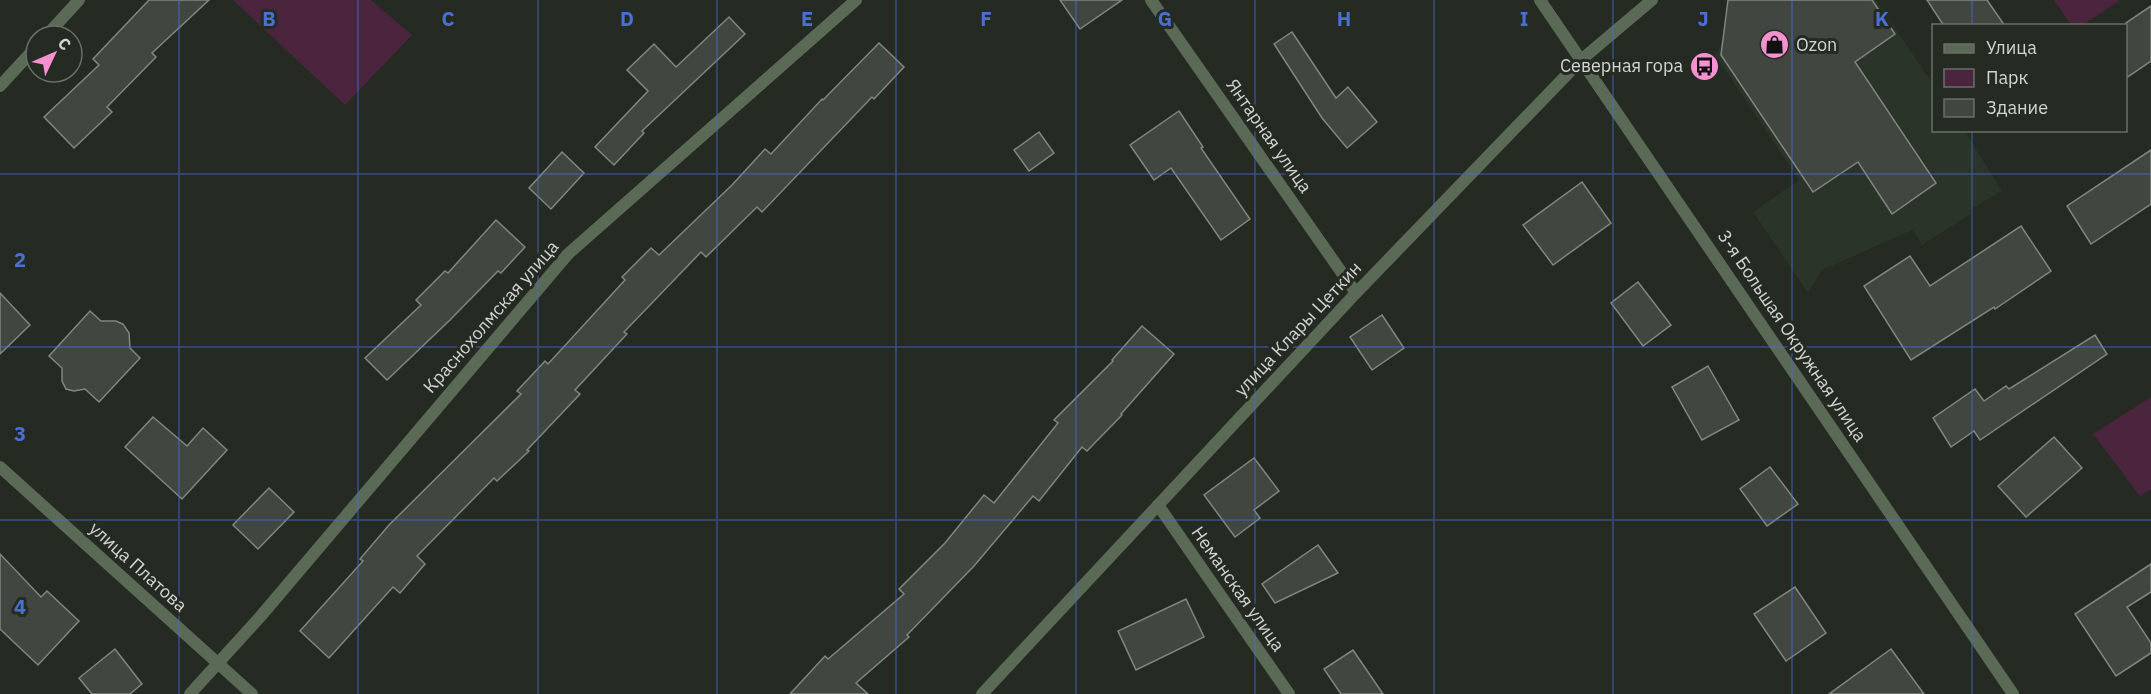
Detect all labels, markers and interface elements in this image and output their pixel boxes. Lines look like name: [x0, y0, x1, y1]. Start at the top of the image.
text: B: [262, 5, 276, 32]
text: C: [441, 5, 455, 32]
text: D: [620, 5, 634, 32]
text: E: [801, 5, 813, 32]
text: F: [980, 5, 992, 32]
text: G: [1158, 5, 1172, 32]
text: H: [1337, 5, 1351, 32]
text: I: [1520, 5, 1528, 32]
text: J: [1697, 5, 1709, 32]
text: K: [1875, 5, 1889, 32]
north arrow: [24, 24, 84, 84]
legend: [1932, 24, 2127, 132]
shop icon: Ozon: [1759, 29, 1791, 61]
text: С: [54, 33, 76, 54]
place label: Ozon: [1796, 33, 1837, 56]
text: Улица: [1986, 36, 2037, 59]
bus stop icon: Северная гора: [1688, 50, 1720, 82]
place label: Северная гора: [1560, 54, 1683, 77]
text: Парк: [1986, 66, 2029, 89]
street label: Янтарная улица: [1221, 74, 1318, 198]
text: Здание: [1986, 96, 2048, 119]
street label: 3-я Большая Окружная улица: [1713, 225, 1872, 446]
street label: Краснохолмская улица: [418, 235, 564, 398]
text: 2: [14, 246, 26, 273]
street label: улица Клары Цеткин: [1229, 256, 1366, 401]
text: 3: [14, 420, 26, 447]
street label: улица Платова: [85, 517, 192, 617]
street label: Неманская улица: [1187, 522, 1290, 656]
text: 4: [14, 593, 26, 620]

